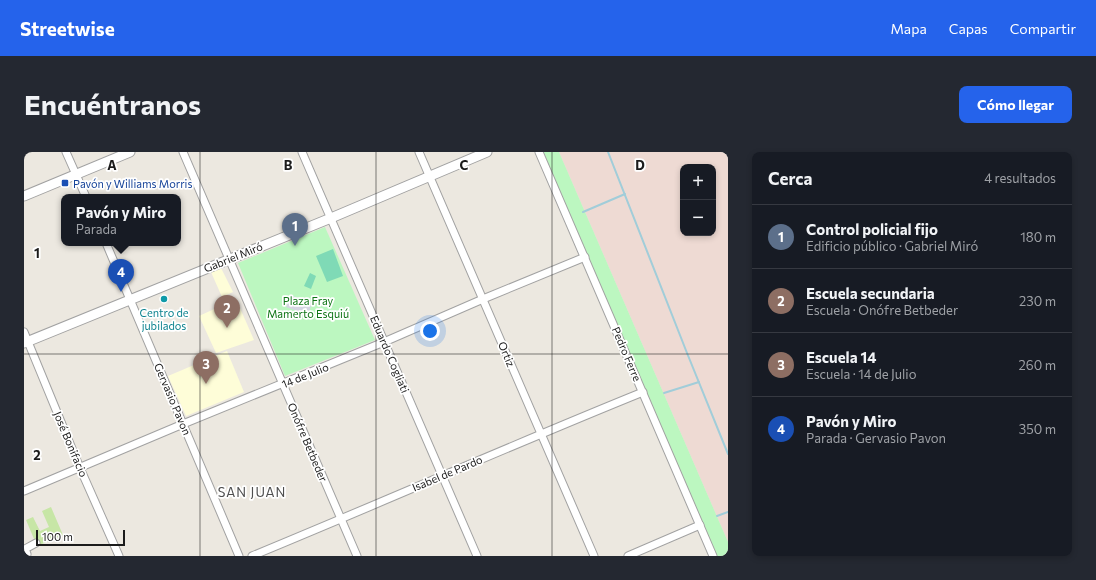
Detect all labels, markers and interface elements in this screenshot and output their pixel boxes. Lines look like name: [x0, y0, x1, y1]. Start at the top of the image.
text: Streetwise: [20, 17, 115, 40]
text: Mapa: [891, 20, 927, 37]
text: Capas: [949, 20, 988, 37]
text: Compartir: [1010, 20, 1076, 37]
button: Cómo llegar: [959, 86, 1072, 123]
text: Encuéntranos: [24, 87, 201, 121]
text: A: [107, 157, 117, 173]
text: B: [284, 157, 293, 173]
text: C: [460, 157, 469, 173]
text: D: [635, 157, 645, 173]
map controls: [680, 164, 716, 236]
button: +: [680, 164, 716, 200]
text: Cerca: [768, 168, 813, 189]
text: 4 resultados: [984, 170, 1056, 186]
place label: Pavón y Williams Morris: [73, 177, 192, 190]
marker: Pavón y Williams Morris: [60, 178, 70, 188]
popup: [61, 194, 181, 246]
button: −: [680, 200, 716, 236]
text: Pavón y Miro: [76, 203, 166, 221]
pin: 1: [282, 213, 308, 246]
text: Control policial fijo: [806, 220, 938, 238]
text: Parada: [76, 221, 117, 237]
text: 1: [778, 229, 784, 245]
text: 180 m: [1020, 229, 1056, 245]
text: Edificio público · Gabriel Miró: [806, 238, 978, 254]
street label: Gabriel Miró: [202, 239, 265, 275]
text: 1: [34, 245, 40, 261]
pin: 4: [108, 259, 134, 292]
text: Escuela secundaria: [806, 284, 935, 302]
text: 2: [777, 293, 785, 309]
text: 230 m: [1019, 293, 1056, 309]
marker: Centro de jubilados: [159, 294, 169, 304]
park label: Plaza Fray Mamerto Esquiú: [267, 294, 349, 320]
pin: 2: [214, 295, 240, 328]
text: Escuela · Onófre Betbeder: [806, 302, 958, 318]
place label: Centro de jubilados: [139, 306, 189, 332]
street label: Eduardo Cogliati: [368, 313, 412, 395]
your location: [420, 321, 440, 341]
street label: Pedro Ferre: [610, 325, 644, 383]
street label: Ortiz: [496, 339, 518, 369]
text: Escuela 14: [806, 348, 876, 366]
pin: 3: [193, 351, 219, 384]
text: 3: [777, 357, 785, 373]
text: 260 m: [1019, 357, 1056, 373]
street label: 14 de Julio: [280, 360, 331, 391]
street label: Gervasio Pavon: [152, 361, 194, 437]
text: Escuela · 14 de Julio: [806, 366, 916, 382]
street label: Onófre Betbeder: [286, 401, 331, 484]
street label: José Bonifacio: [50, 409, 91, 480]
text: Pavón y Miro: [806, 412, 896, 430]
text: 4: [777, 421, 785, 437]
text: 350 m: [1019, 421, 1056, 437]
text: Parada · Gervasio Pavon: [806, 430, 946, 446]
text: 2: [33, 447, 41, 463]
street label: Isabel de Pardo: [410, 452, 484, 494]
district label: SAN JUAN: [218, 484, 286, 500]
scale bar: [36, 528, 125, 547]
text: 100 m: [42, 530, 73, 543]

